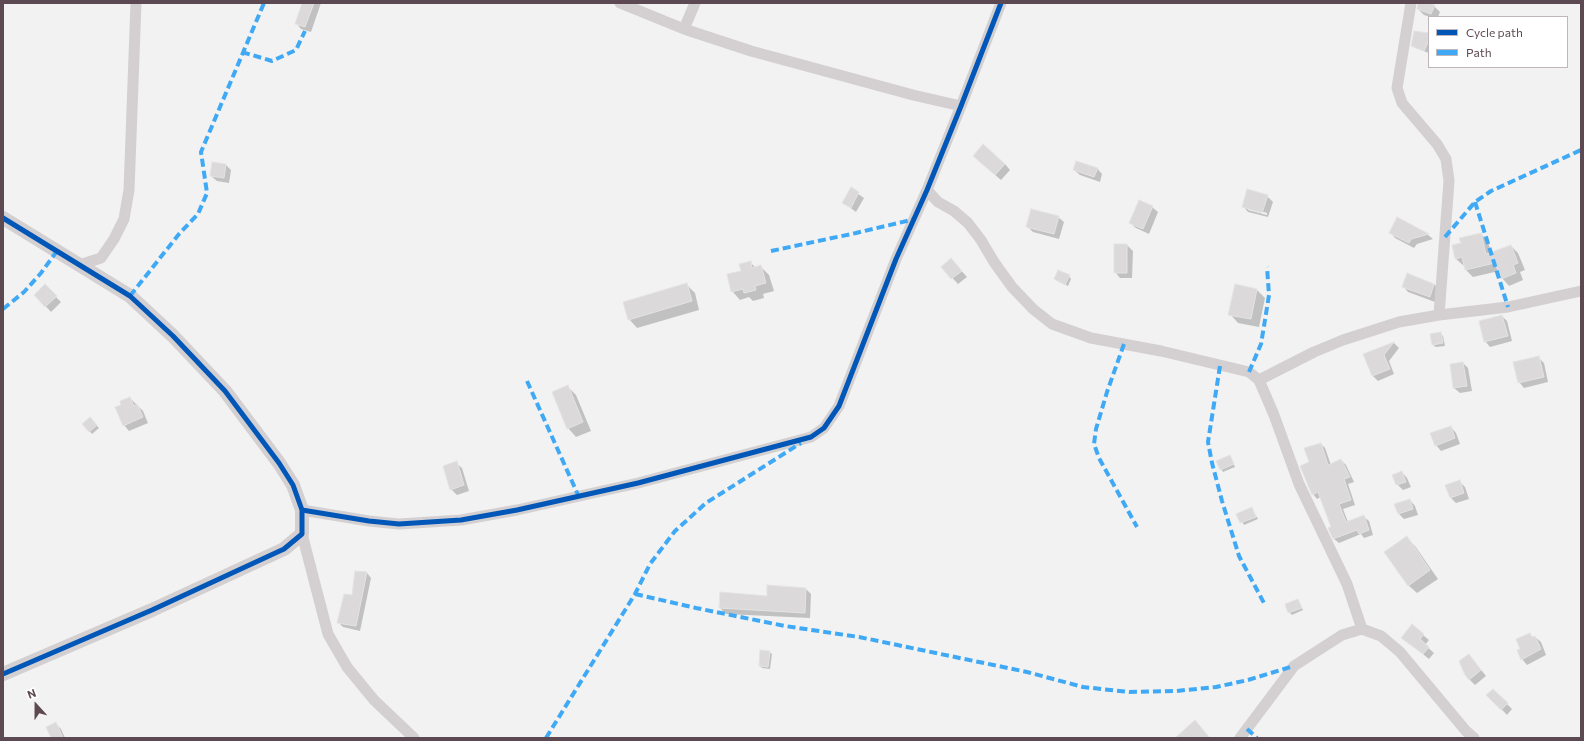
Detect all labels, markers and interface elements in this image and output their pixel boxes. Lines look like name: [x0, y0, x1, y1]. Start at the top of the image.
legend: [1428, 16, 1568, 68]
text: Cycle path: [1466, 25, 1523, 39]
text: Path: [1466, 45, 1492, 59]
north arrow: [16, 685, 56, 725]
text: N: [25, 686, 38, 701]

